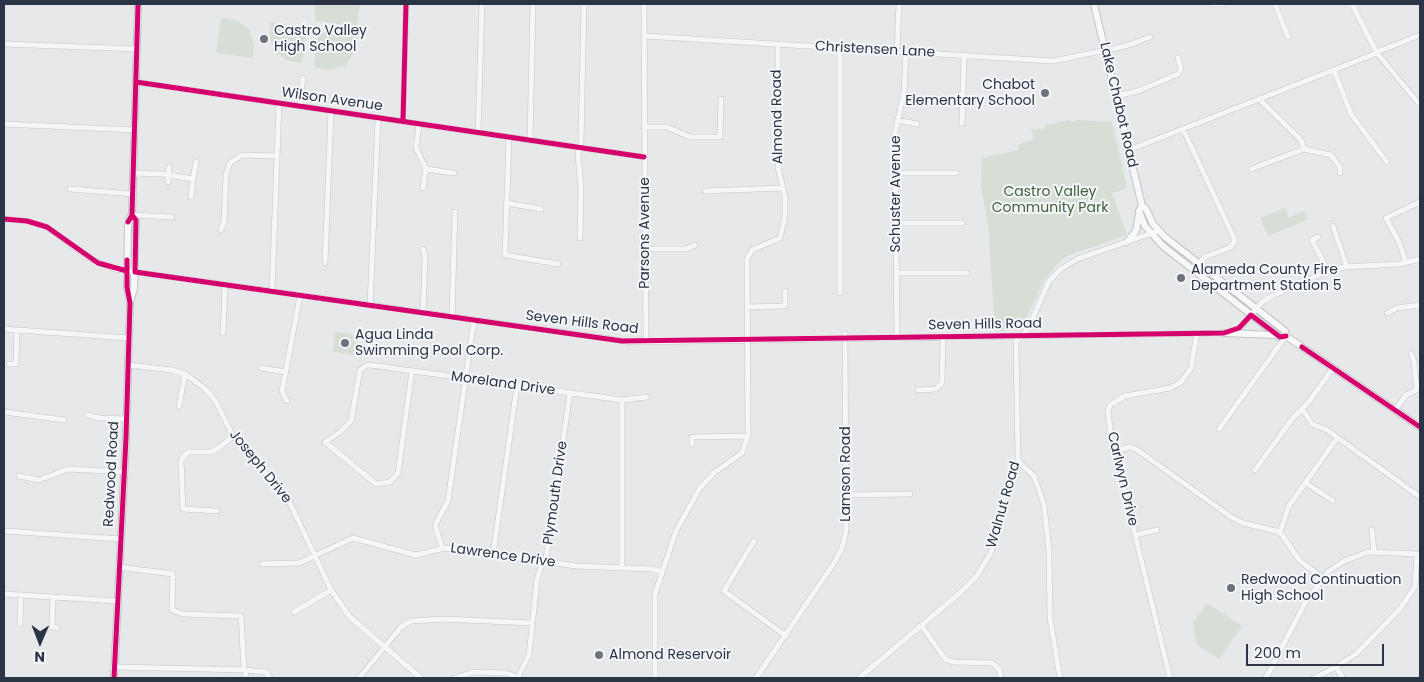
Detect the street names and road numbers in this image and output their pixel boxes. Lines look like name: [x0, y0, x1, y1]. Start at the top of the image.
street label: Christensen Lane: [814, 38, 936, 62]
street label: Lake Chabot Road: [1095, 41, 1141, 169]
street label: Almond Road: [769, 69, 787, 165]
street label: Wilson Avenue: [280, 85, 384, 115]
street label: Schuster Avenue: [888, 135, 904, 253]
street label: Parsons Avenue: [637, 177, 653, 289]
street label: Seven Hills Road: [525, 308, 639, 338]
street label: Seven Hills Road: [928, 316, 1042, 334]
street label: Moreland Drive: [450, 368, 556, 400]
street label: Redwood Road: [101, 421, 123, 527]
street label: Lamson Road: [838, 426, 854, 522]
street label: Joseph Drive: [225, 427, 295, 507]
street label: Carlwyn Drive: [1103, 430, 1141, 528]
street label: Plymouth Drive: [540, 440, 572, 546]
street label: Walnut Road: [984, 460, 1024, 550]
street label: Lawrence Drive: [449, 540, 557, 572]

